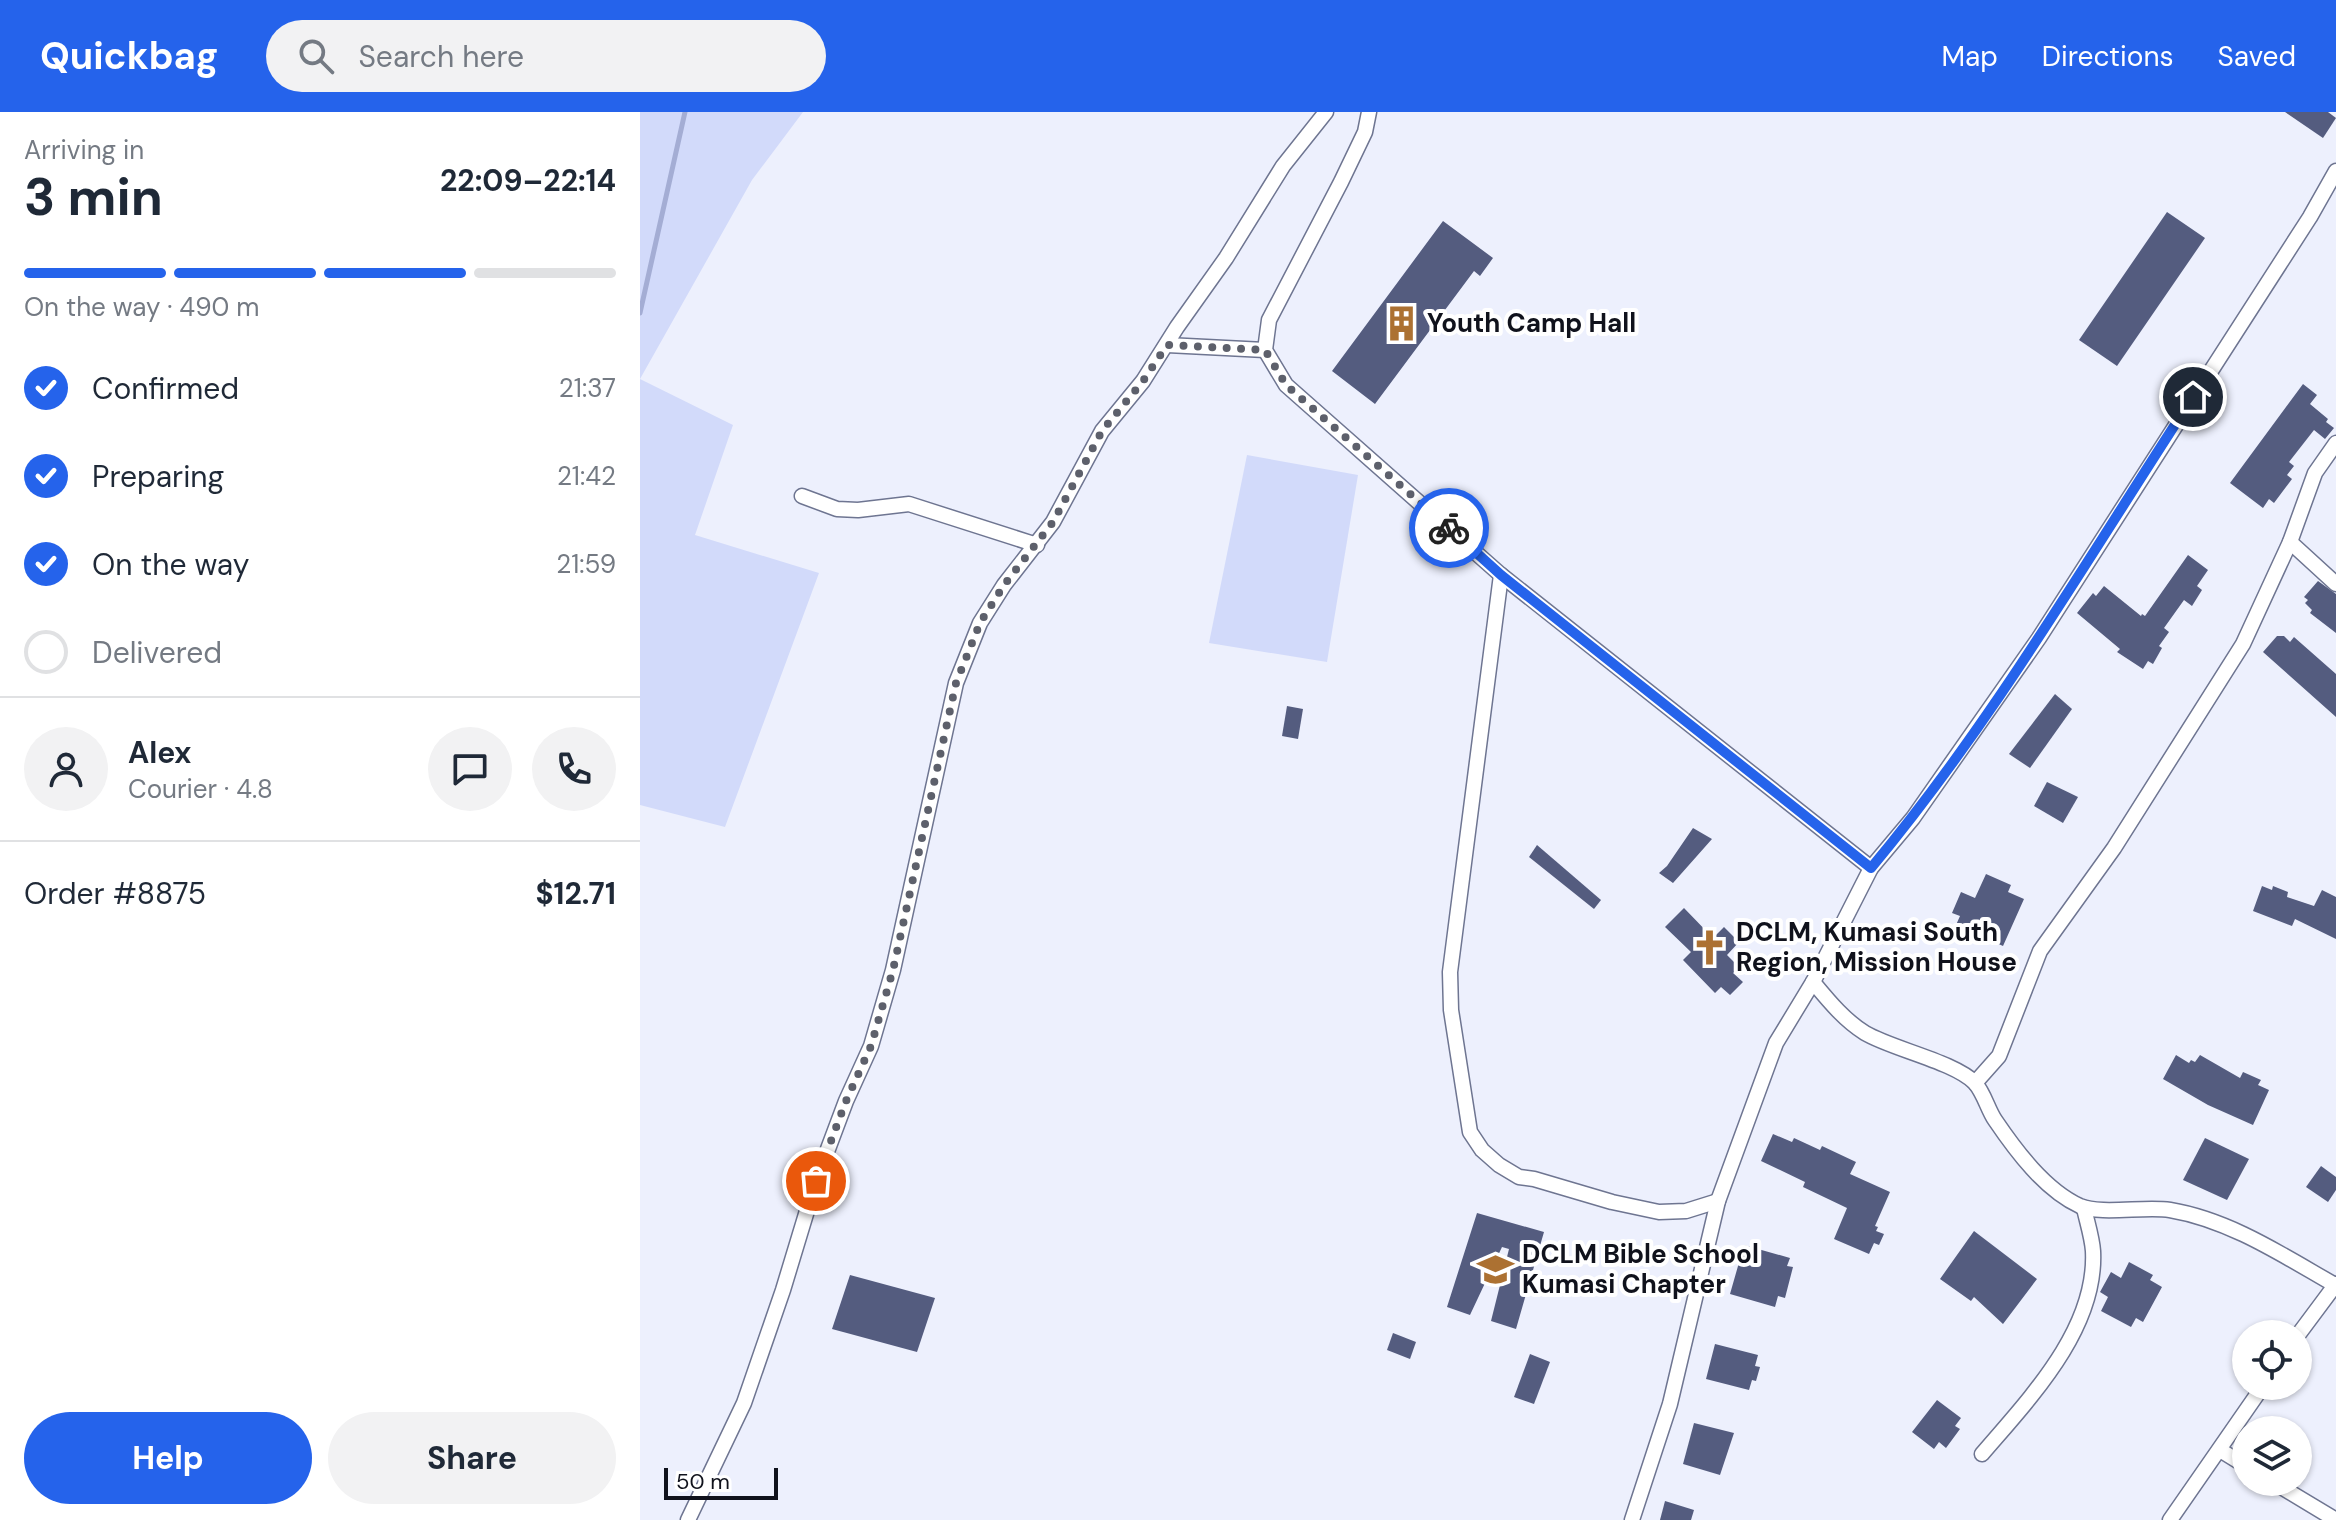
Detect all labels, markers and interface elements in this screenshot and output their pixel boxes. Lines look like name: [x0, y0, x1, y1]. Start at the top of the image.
search box: [266, 20, 826, 92]
text: Quickbag: [40, 31, 218, 81]
icon: search: [294, 34, 338, 78]
text: Search here: [358, 37, 524, 76]
text: Map: [1941, 38, 1998, 75]
text: Directions: [2042, 38, 2174, 75]
text: Saved: [2218, 38, 2296, 75]
text: Arriving in: [24, 133, 144, 167]
text: 22:09–22:14: [440, 161, 616, 200]
text: 3 min: [24, 163, 163, 231]
text: On the way · 490 m: [24, 290, 259, 324]
building icon: Youth Camp Hall: [1382, 304, 1420, 342]
place label: Youth Camp Hall: [1427, 306, 1636, 340]
pin: [2159, 363, 2227, 431]
icon: check: [24, 366, 68, 410]
text: Confirmed: [92, 369, 239, 408]
text: 21:37: [559, 371, 616, 405]
icon: home: [2171, 375, 2215, 419]
icon: check: [24, 454, 68, 498]
text: Preparing: [92, 457, 224, 496]
text: 21:42: [557, 459, 616, 493]
courier: [1409, 488, 1489, 568]
icon: bike: [1427, 506, 1471, 550]
icon: check: [24, 542, 68, 586]
text: On the way: [92, 545, 249, 584]
text: 21:59: [556, 547, 616, 581]
text: Delivered: [92, 633, 222, 672]
button: person: [24, 727, 108, 811]
button: chat: [428, 727, 512, 811]
button: phone: [532, 727, 616, 811]
text: Alex: [128, 733, 191, 772]
text: Courier · 4.8: [128, 772, 273, 806]
text: Order #8875: [24, 874, 206, 913]
text: $12.71: [535, 874, 616, 913]
place label: DCLM, Kumasi South Region, Mission House: [1736, 915, 2017, 979]
church icon: DCLM, Kumasi South Region, Mission House: [1691, 928, 1729, 966]
pin: [782, 1147, 850, 1215]
icon: bag: [794, 1159, 838, 1203]
place label: DCLM Bible School Kumasi Chapter: [1522, 1237, 1759, 1301]
school or university icon: DCLM Bible School Kumasi Chapter: [1477, 1250, 1515, 1288]
map controls: [2232, 1320, 2312, 1496]
button: locate: [2232, 1320, 2312, 1400]
button: Help: [24, 1412, 312, 1504]
button: Share: [328, 1412, 616, 1504]
button: layers: [2232, 1416, 2312, 1496]
scale bar: [664, 1464, 778, 1500]
text: 50 m: [676, 1467, 730, 1496]

